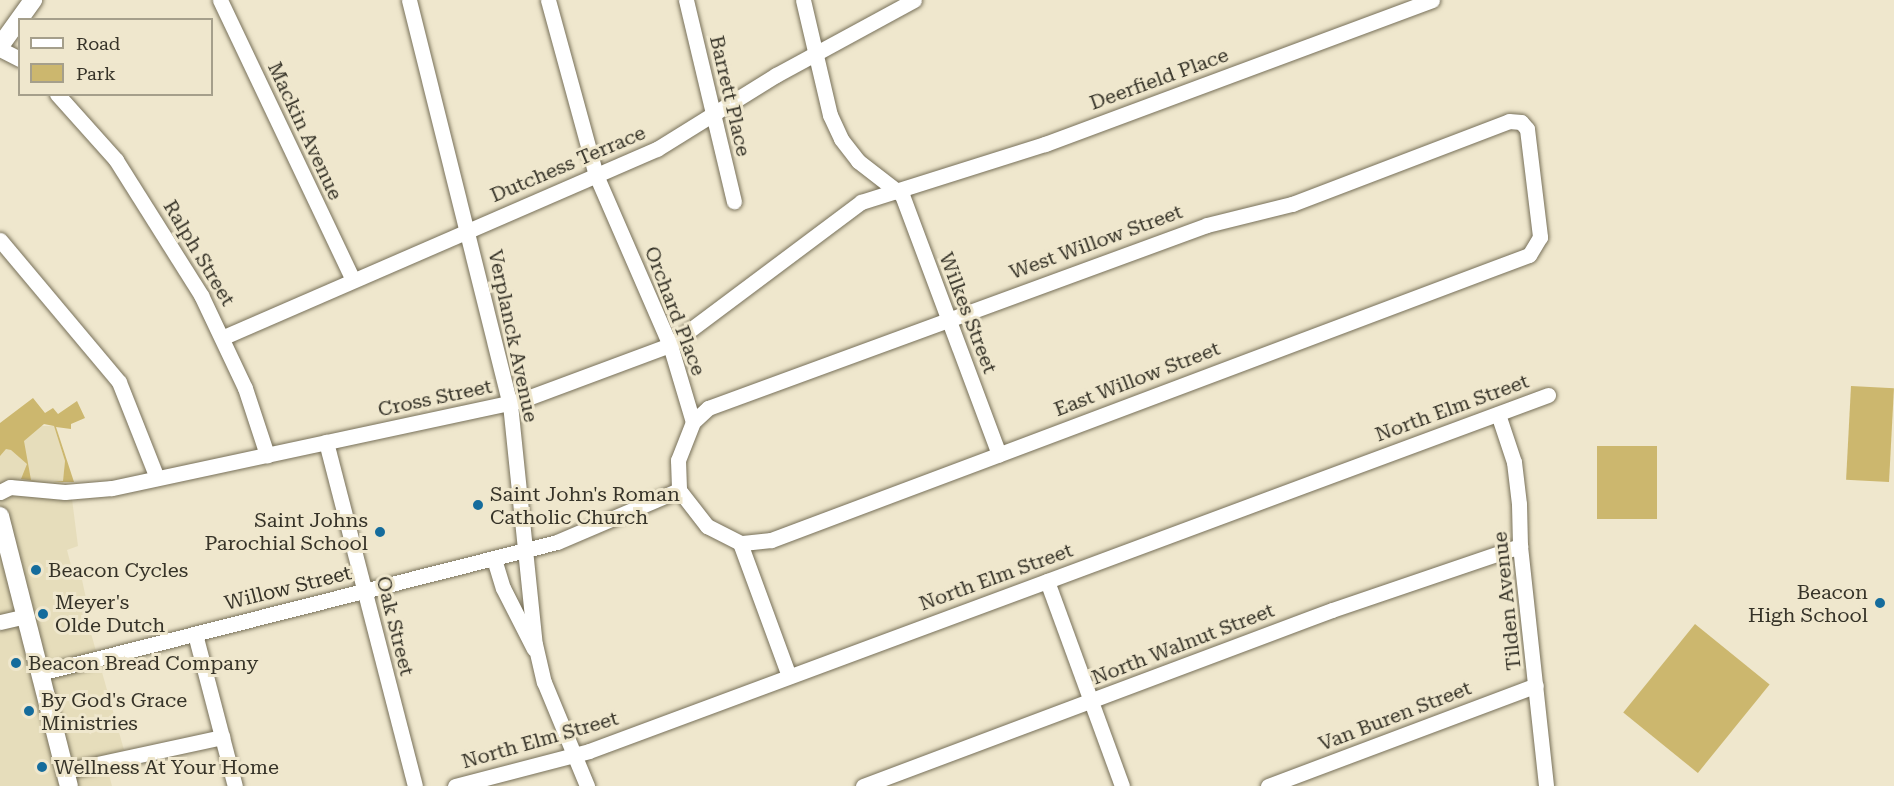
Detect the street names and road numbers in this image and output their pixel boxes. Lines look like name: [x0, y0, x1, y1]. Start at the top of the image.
street label: Barrett Place: [704, 33, 756, 159]
street label: Deerfield Place: [1086, 43, 1232, 115]
street label: Mackin Avenue: [263, 58, 347, 204]
street label: Dutchess Terrace: [487, 120, 649, 208]
street label: Ralph Street: [158, 196, 240, 310]
street label: West Willow Street: [1006, 200, 1186, 284]
street label: Orchard Place: [639, 243, 711, 379]
street label: Verplanck Avenue: [483, 248, 543, 424]
street label: Wilkes Street: [934, 249, 1002, 377]
street label: East Willow Street: [1051, 336, 1223, 422]
street label: North Elm Street: [1372, 369, 1532, 447]
street label: Cross Street: [376, 374, 494, 422]
street label: Tilden Avenue: [1488, 530, 1526, 672]
street label: North Elm Street: [916, 538, 1076, 616]
street label: Willow Street: [222, 561, 354, 615]
street label: Oak Street: [371, 574, 419, 678]
street label: North Walnut Street: [1088, 598, 1278, 690]
street label: Van Buren Street: [1315, 676, 1475, 756]
street label: North Elm Street: [459, 706, 621, 774]

